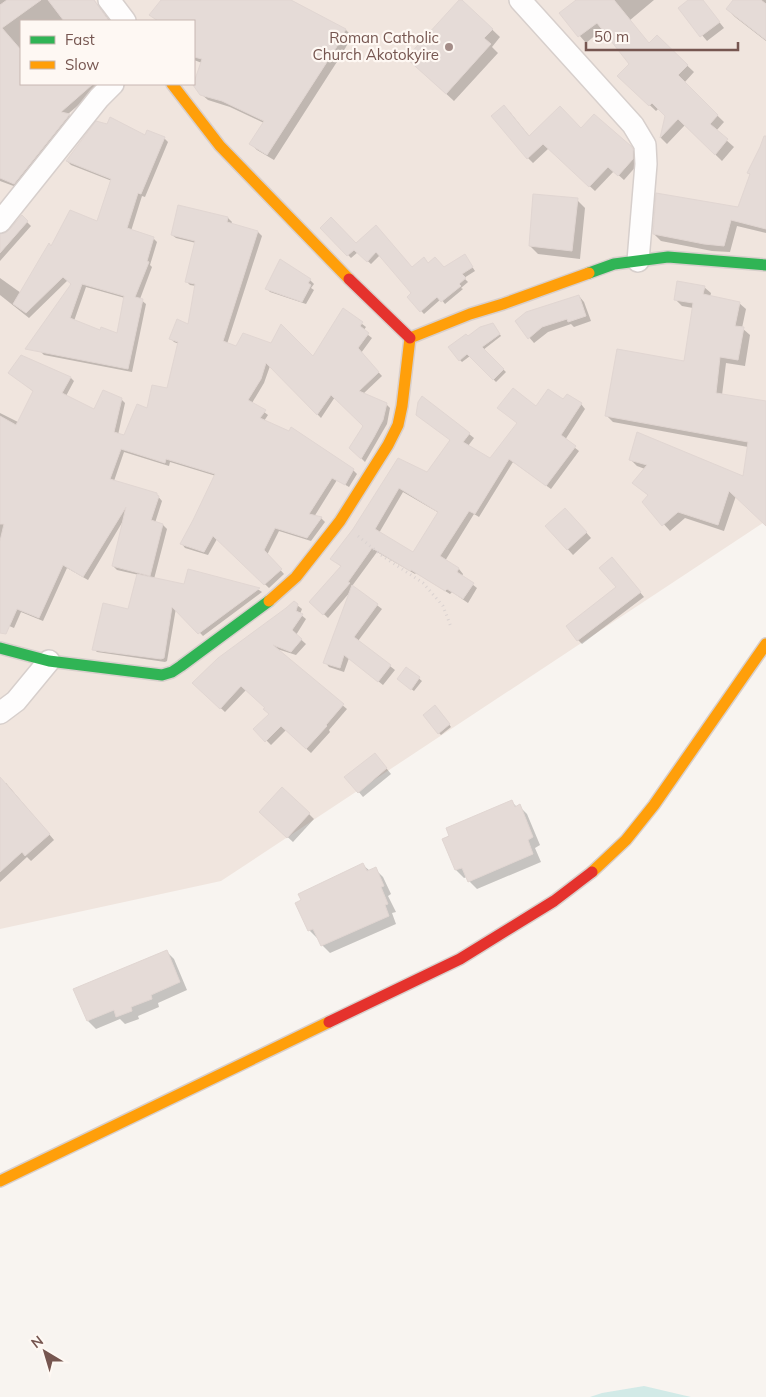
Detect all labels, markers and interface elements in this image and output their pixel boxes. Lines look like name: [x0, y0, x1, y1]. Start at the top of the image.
legend: [20, 20, 195, 85]
scale bar: [586, 20, 738, 52]
text: 50 m: [594, 27, 629, 46]
place label: Roman Catholic Church Akotokyire: [313, 28, 439, 64]
text: Fast: [65, 30, 95, 49]
marker: Roman Catholic Church Akotokyire: [443, 41, 455, 53]
text: Slow: [65, 55, 99, 74]
north arrow: [20, 1327, 70, 1377]
text: N: [27, 1331, 47, 1352]

